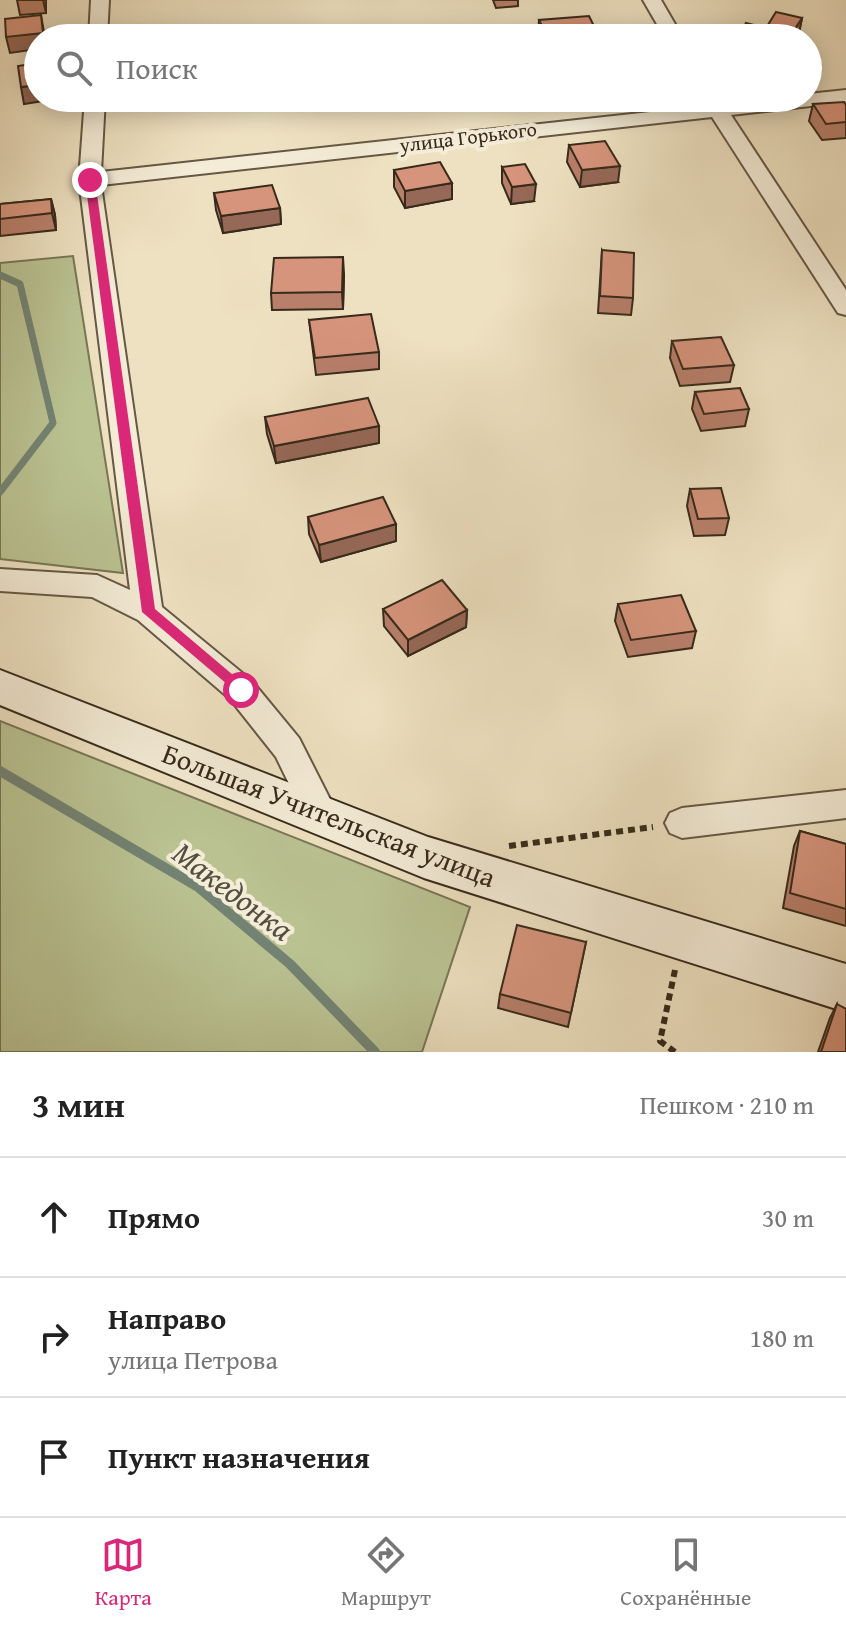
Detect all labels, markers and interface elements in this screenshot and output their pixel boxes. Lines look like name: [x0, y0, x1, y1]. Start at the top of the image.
search box: [24, 24, 822, 112]
icon: search: [52, 46, 96, 90]
text: Поиск: [116, 46, 198, 90]
street label: улица Горького: [397, 114, 538, 159]
route end: [72, 162, 108, 198]
route start: [223, 672, 259, 708]
street label: Большая Учительская улица: [157, 732, 502, 897]
water label: Македонка: [163, 829, 304, 952]
text: 3 мин: [32, 1080, 125, 1129]
text: Пешком · 210 m: [640, 1085, 814, 1124]
icon: ahead: [32, 1195, 76, 1239]
text: Прямо: [108, 1195, 200, 1239]
text: 30 m: [762, 1198, 814, 1237]
text: Направо: [108, 1296, 226, 1340]
icon: right: [32, 1315, 76, 1359]
text: 180 m: [749, 1318, 814, 1357]
text: улица Петрова: [108, 1340, 278, 1379]
icon: arrive: [32, 1435, 76, 1479]
text: Пункт назначения: [108, 1435, 370, 1479]
tab: Карта: [95, 1533, 152, 1613]
tab: Маршрут: [341, 1533, 431, 1613]
tab: Сохранённые: [620, 1533, 751, 1613]

